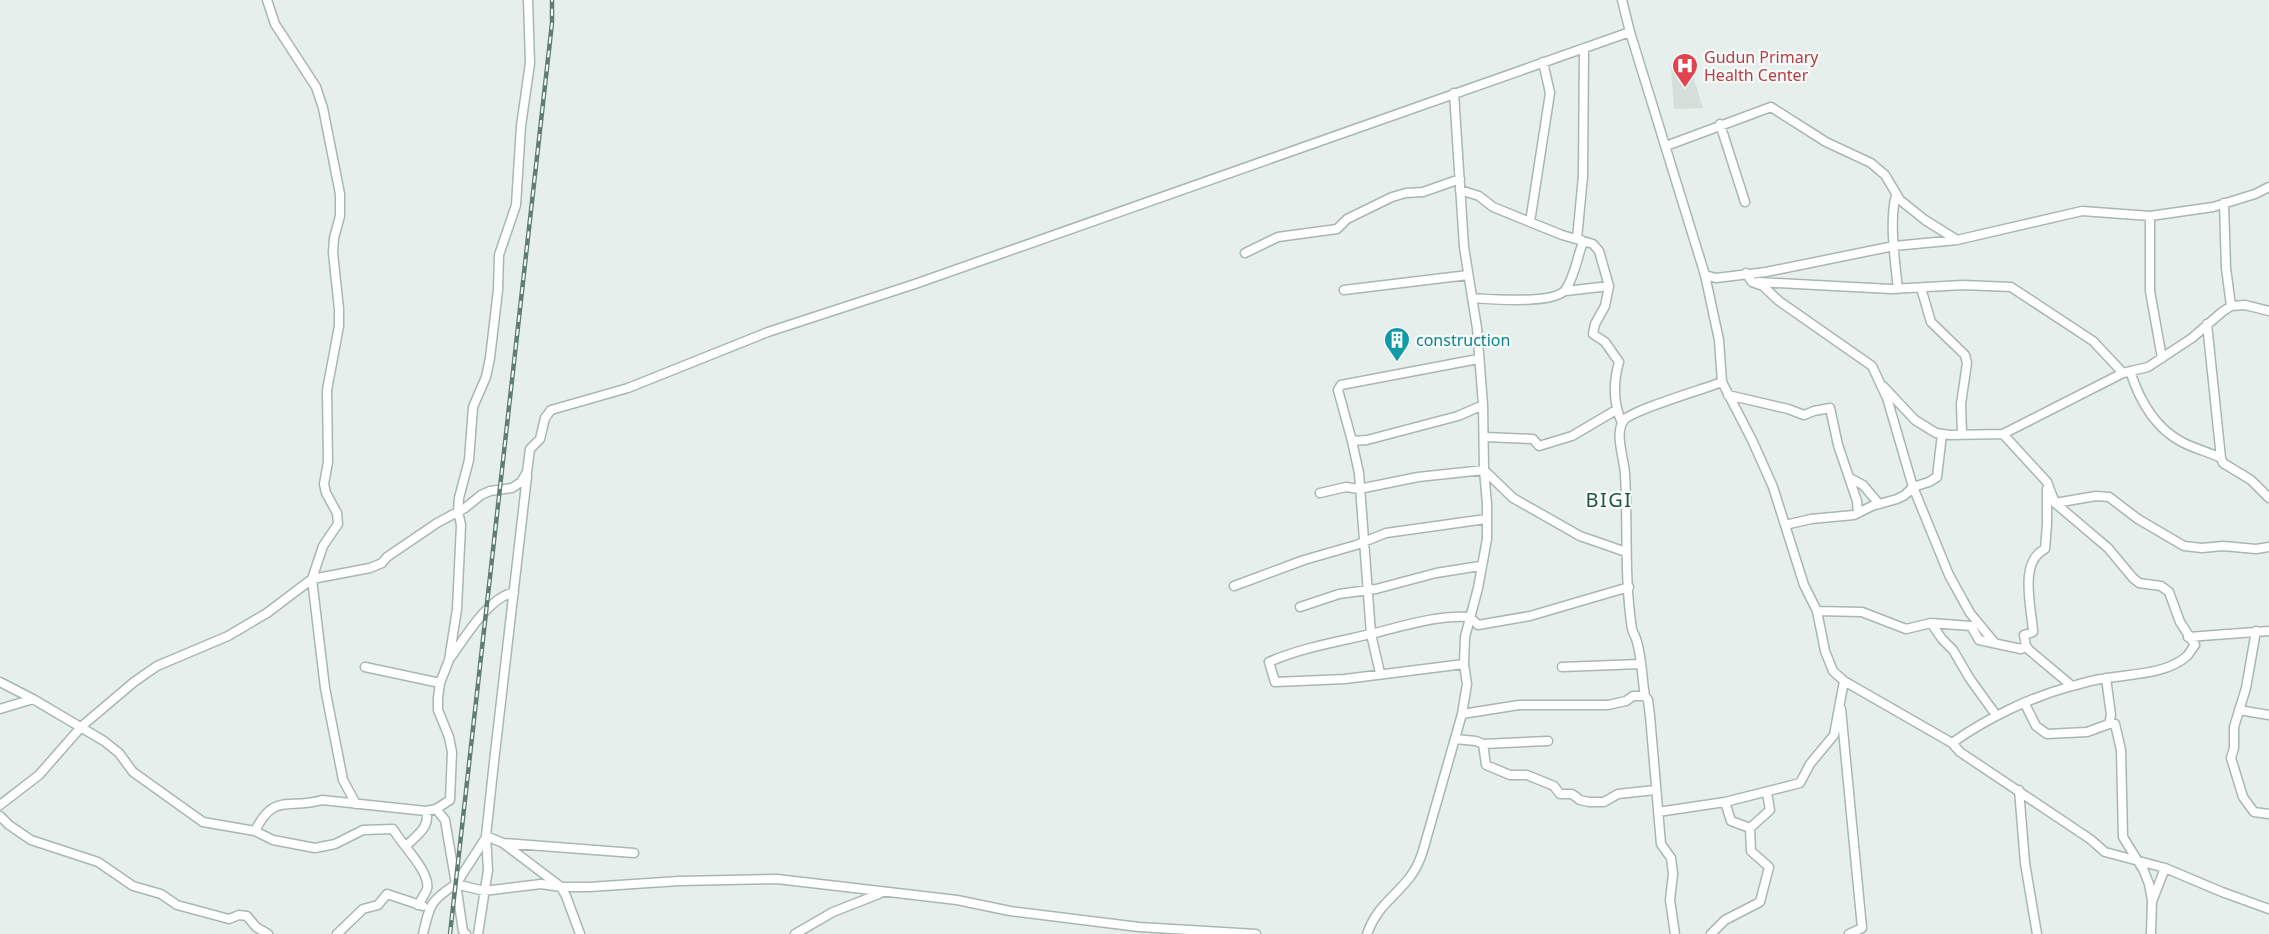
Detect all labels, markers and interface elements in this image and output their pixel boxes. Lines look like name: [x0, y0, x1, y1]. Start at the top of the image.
place label: Gudun Primary Health Center: [1704, 46, 1819, 86]
hospital icon: Gudun Primary Health Center: [1670, 51, 1700, 89]
building icon: construction: [1382, 325, 1412, 363]
place label: construction: [1416, 329, 1510, 351]
district label: BIGI: [1585, 486, 1633, 513]

